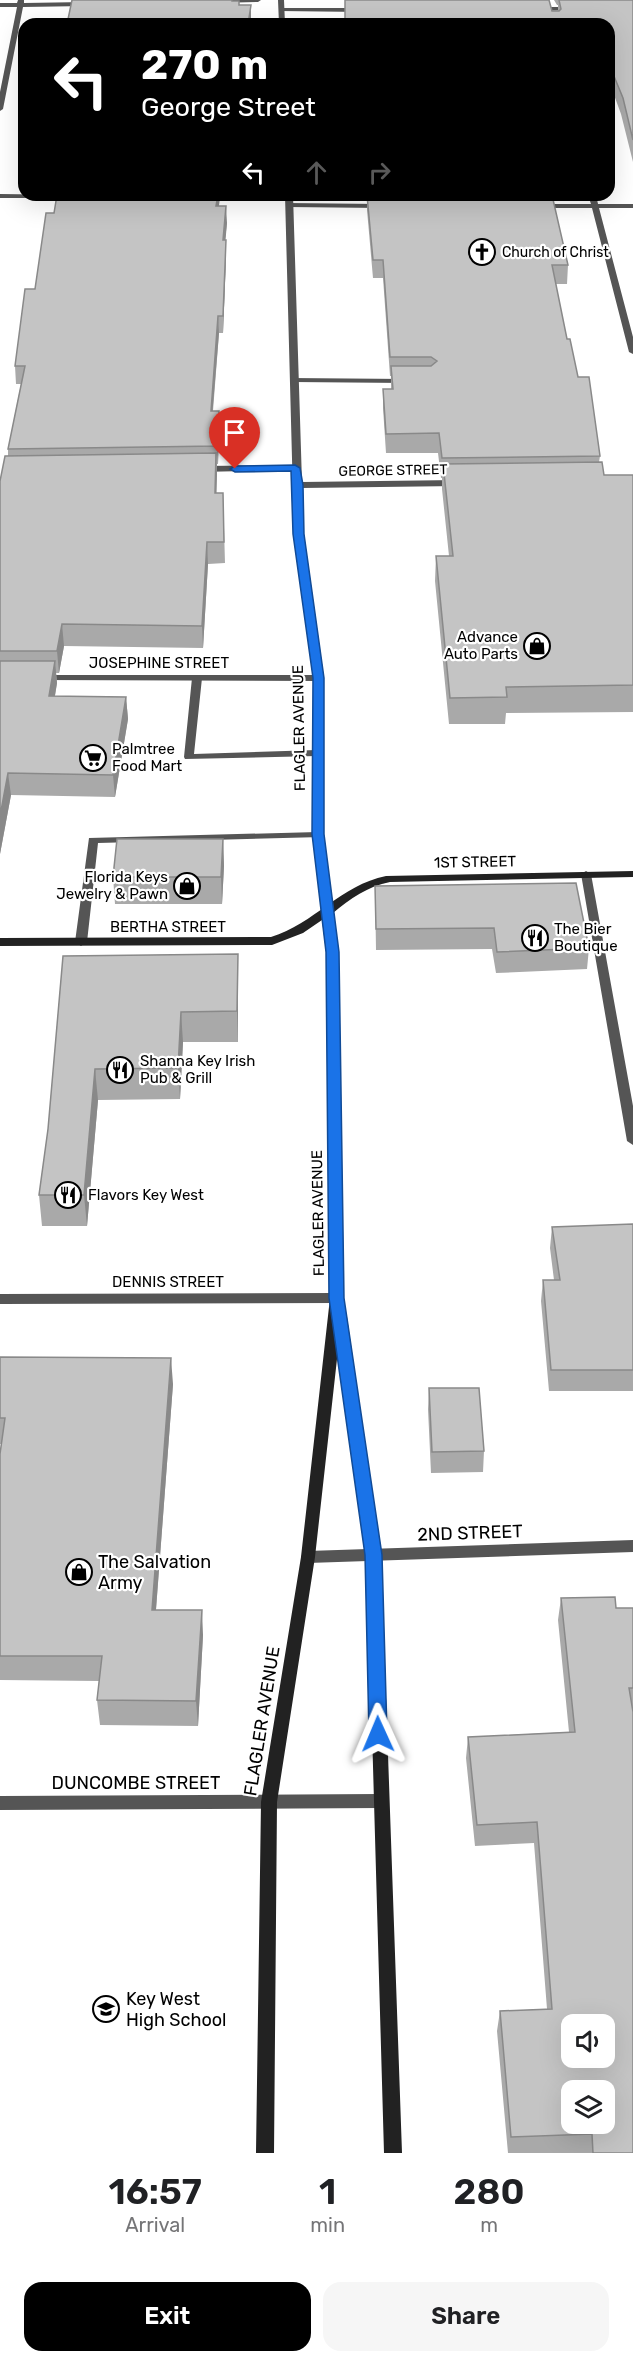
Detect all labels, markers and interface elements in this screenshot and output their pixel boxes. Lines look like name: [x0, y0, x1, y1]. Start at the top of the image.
text: 270 m: [141, 40, 268, 90]
icon: left: [42, 42, 120, 120]
text: George Street: [141, 91, 316, 123]
icon: left: [237, 156, 270, 189]
icon: ahead: [300, 156, 333, 189]
icon: right: [363, 156, 396, 189]
church icon: Church of Christ: [467, 237, 497, 267]
place label: Church of Christ: [502, 244, 609, 261]
pin: [209, 407, 260, 469]
icon: arrive: [218, 416, 251, 449]
street label: GEORGE STREET: [338, 461, 448, 480]
place label: Advance Auto Parts: [444, 628, 518, 663]
shop icon: Advance Auto Parts: [522, 631, 552, 661]
street label: JOSEPHINE STREET: [89, 654, 229, 672]
street label: FLAGLER AVENUE: [289, 665, 309, 791]
place label: Palmtree Food Mart: [112, 740, 182, 775]
supermarket icon: Palmtree Food Mart: [78, 743, 108, 773]
street label: 1ST STREET: [434, 852, 517, 872]
place label: Florida Keys Jewelry & Pawn: [56, 868, 168, 903]
shop icon: Florida Keys Jewelry & Pawn: [172, 871, 202, 901]
street label: BERTHA STREET: [110, 918, 226, 936]
place label: The Bier Boutique: [554, 920, 618, 955]
restaurant icon: The Bier Boutique: [520, 923, 550, 953]
place label: Shanna Key Irish Pub & Grill: [140, 1052, 255, 1087]
restaurant icon: Shanna Key Irish Pub & Grill: [105, 1055, 135, 1085]
street label: FLAGLER AVENUE: [308, 1150, 328, 1276]
restaurant icon: Flavors Key West: [53, 1180, 83, 1210]
place label: Flavors Key West: [88, 1186, 204, 1204]
street label: DENNIS STREET: [112, 1273, 224, 1291]
street label: 2ND STREET: [417, 1520, 523, 1546]
place label: The Salvation Army: [98, 1551, 211, 1594]
shop icon: The Salvation Army: [64, 1557, 94, 1587]
street label: FLAGLER AVENUE: [239, 1645, 285, 1797]
position arrow: [346, 1702, 410, 1766]
street label: DUNCOMBE STREET: [52, 1772, 220, 1794]
place label: Key West High School: [126, 1988, 226, 2031]
school or university icon: Key West High School: [91, 1994, 121, 2024]
map controls: [561, 2014, 615, 2134]
button: sound: [561, 2014, 615, 2068]
button: layers: [561, 2080, 615, 2134]
text: 16:57: [109, 2170, 202, 2213]
text: 1: [319, 2170, 336, 2213]
text: 280: [454, 2170, 524, 2213]
text: Arrival: [125, 2213, 185, 2237]
text: min: [310, 2213, 345, 2237]
text: m: [480, 2213, 498, 2237]
button: Exit: [24, 2282, 311, 2351]
button: Share: [323, 2282, 609, 2351]

